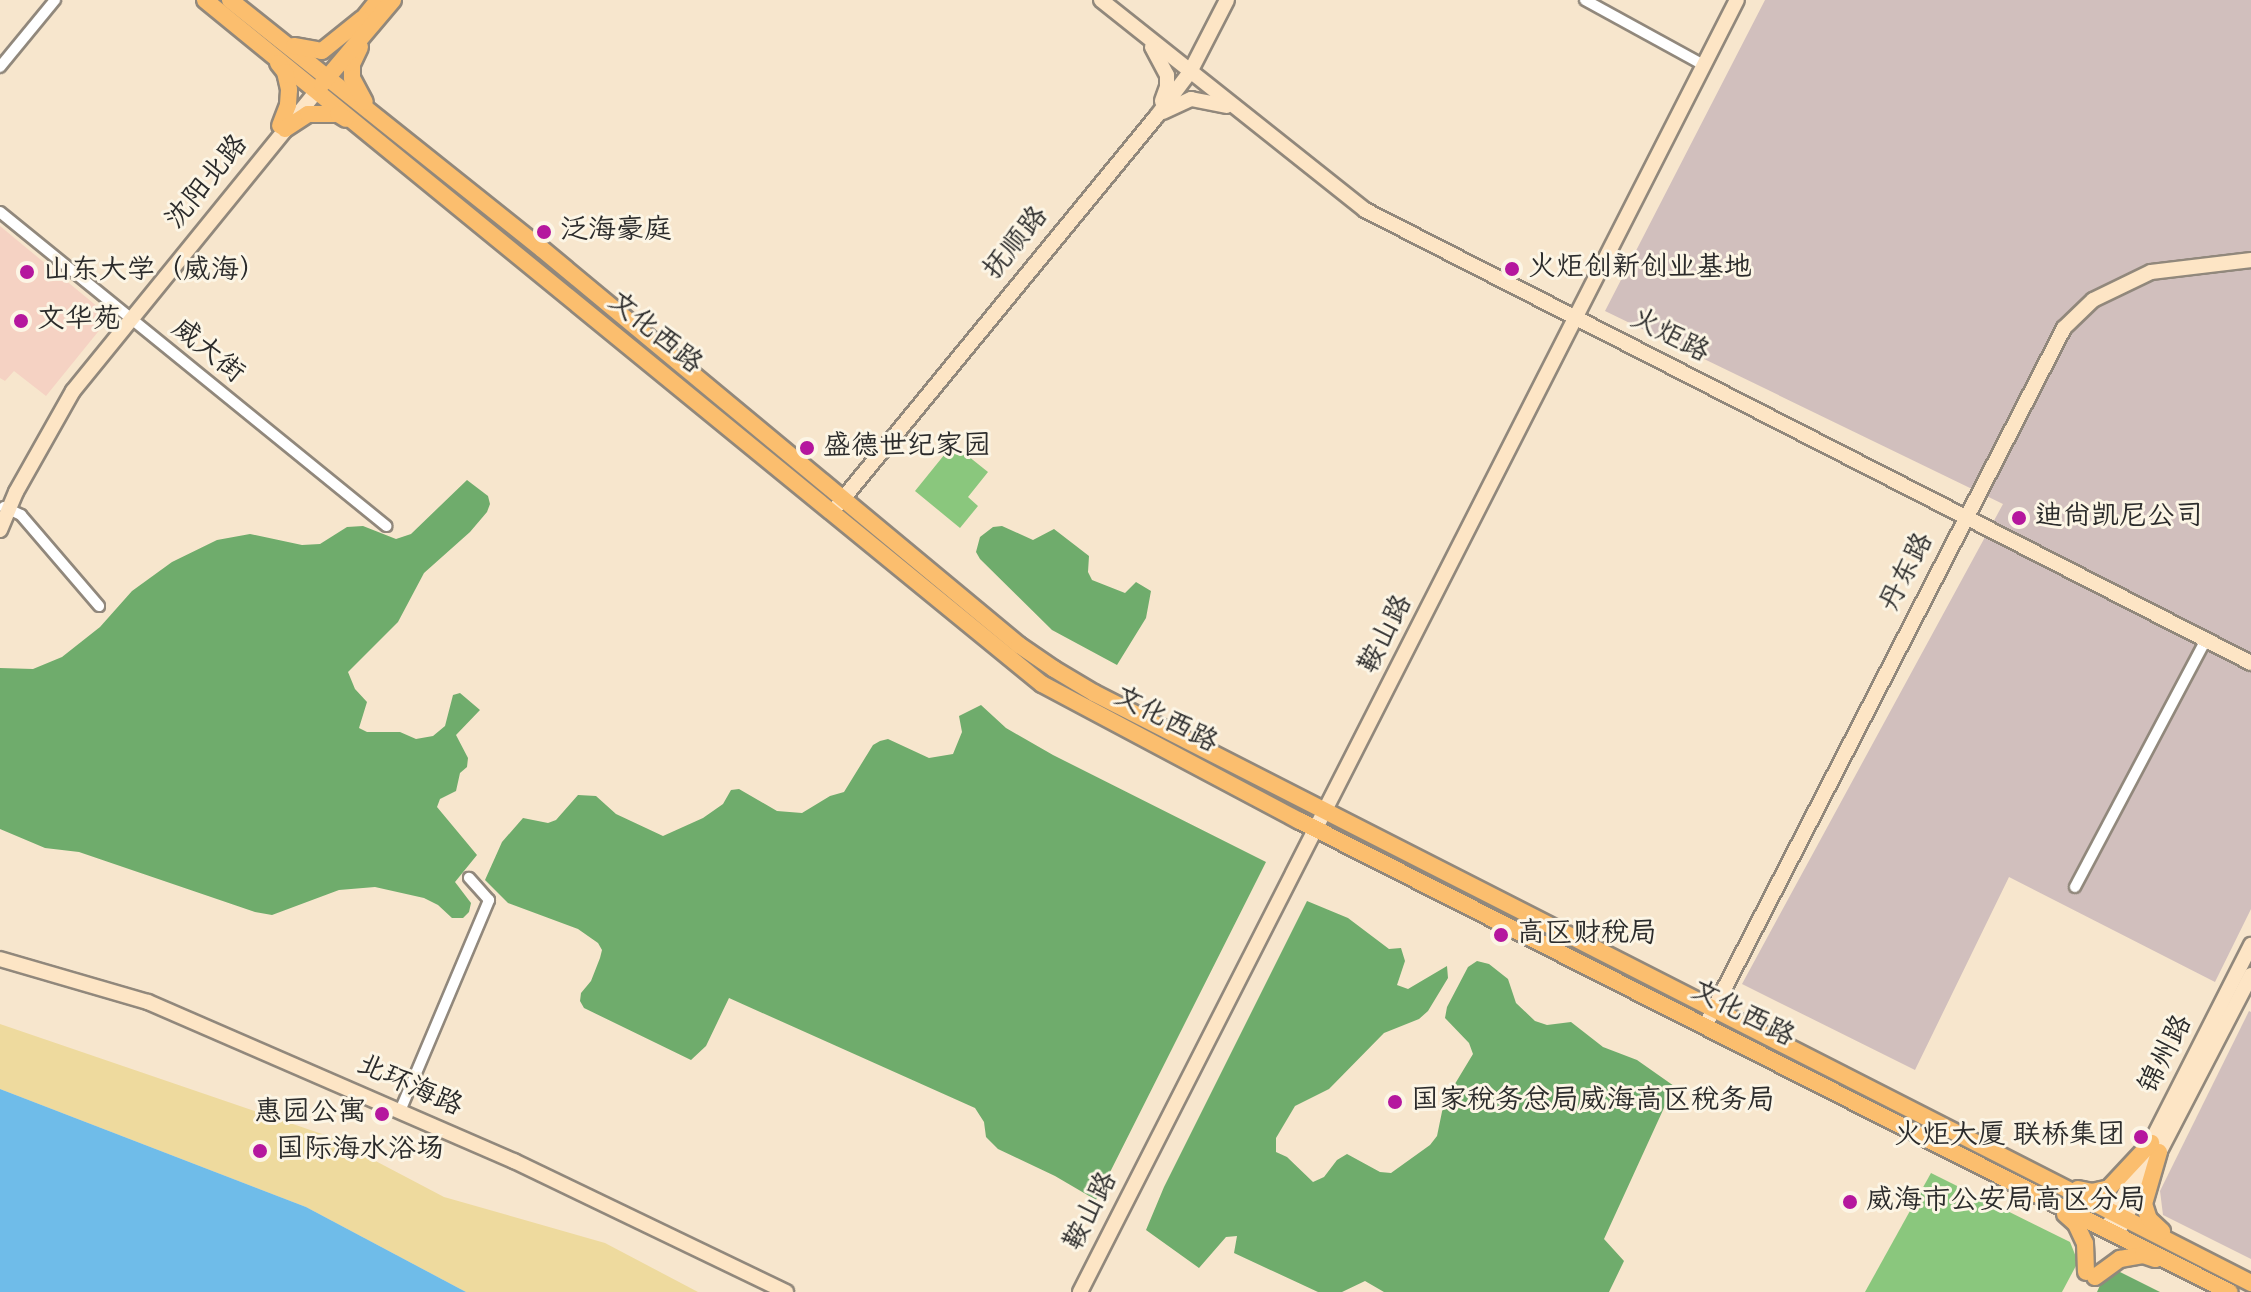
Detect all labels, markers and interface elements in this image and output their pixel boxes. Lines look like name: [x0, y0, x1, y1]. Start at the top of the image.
street label: 沈阳北路: [160, 129, 256, 237]
street label: 抚顺路: [978, 201, 1056, 287]
place label: 泛海豪庭: [560, 215, 672, 249]
marker: 泛海豪庭: [535, 223, 553, 241]
place label: 火炬创新创业基地: [1528, 252, 1752, 286]
place label: 山东大学（威海）: [43, 255, 267, 289]
marker: 火炬创新创业基地: [1503, 260, 1521, 278]
marker: 山东大学（威海）: [18, 263, 36, 281]
street label: 文化西路: [600, 286, 708, 382]
street label: 火炬路: [1624, 303, 1714, 371]
place label: 文华苑: [37, 304, 121, 338]
marker: 文华苑: [12, 312, 30, 330]
street label: 威大街: [164, 313, 250, 391]
place label: 盛德世纪家园: [823, 431, 991, 465]
marker: 盛德世纪家园: [798, 439, 816, 457]
place label: 迪尚凯尼公司: [2035, 501, 2203, 535]
marker: 迪尚凯尼公司: [2010, 509, 2028, 527]
street label: 丹东路: [1874, 528, 1942, 618]
street label: 鞍山路: [1353, 590, 1421, 680]
street label: 文化西路: [1107, 681, 1223, 761]
place label: 高区财税局: [1517, 918, 1657, 952]
marker: 高区财税局: [1492, 926, 1510, 944]
street label: 文化西路: [1684, 975, 1800, 1055]
street label: 锦州路: [2133, 1010, 2201, 1100]
street label: 北环海路: [351, 1049, 467, 1125]
place label: 国家税务总局威海高区税务局: [1411, 1085, 1775, 1119]
marker: 国家税务总局威海高区税务局: [1386, 1093, 1404, 1111]
place label: 惠园公寓: [254, 1097, 366, 1131]
marker: 惠园公寓: [373, 1105, 391, 1123]
place label: 火炬大厦 联桥集团: [1894, 1120, 2125, 1154]
marker: 火炬大厦 联桥集团: [2132, 1128, 2150, 1146]
place label: 国际海水浴场: [276, 1134, 444, 1168]
marker: 国际海水浴场: [251, 1142, 269, 1160]
street label: 鞍山路: [1058, 1167, 1126, 1257]
place label: 威海市公安局高区分局: [1866, 1185, 2146, 1219]
marker: 威海市公安局高区分局: [1841, 1193, 1859, 1211]

